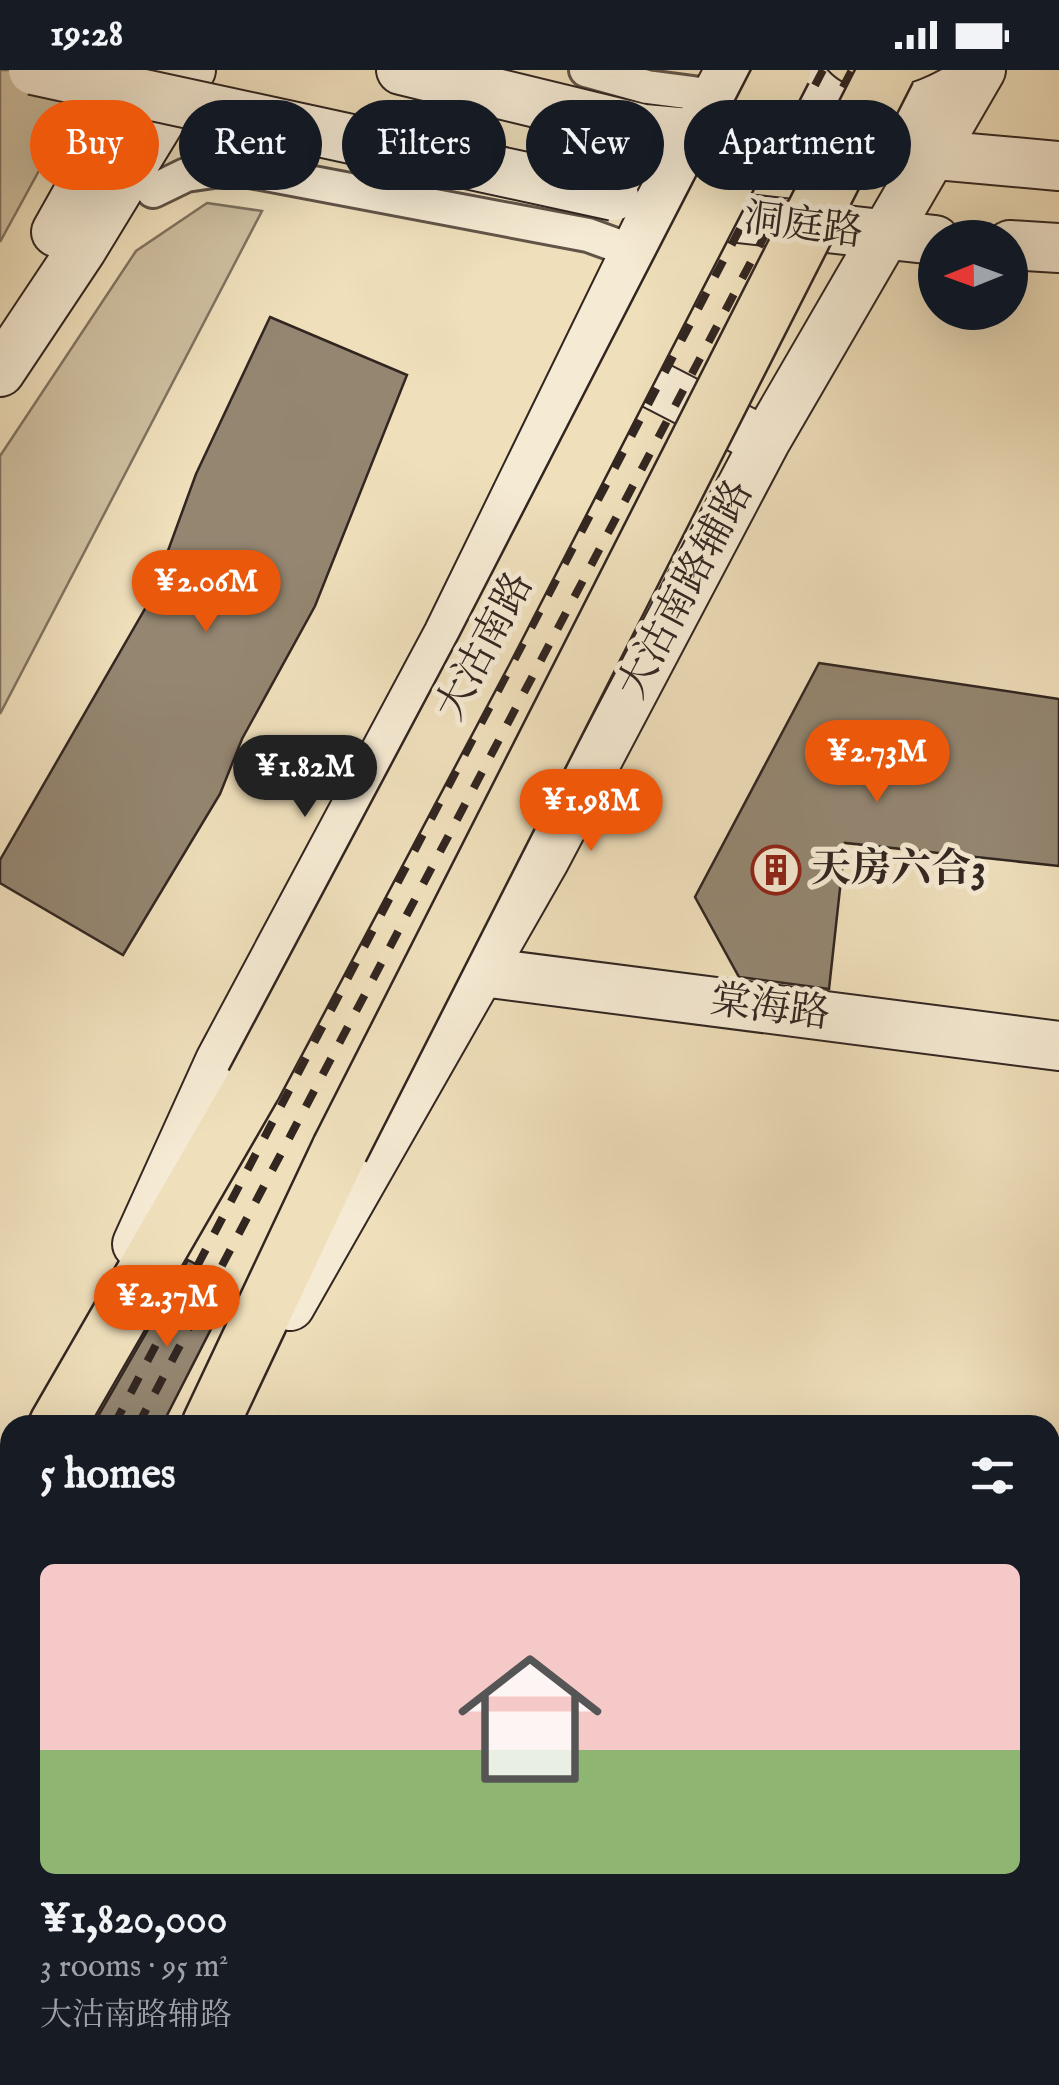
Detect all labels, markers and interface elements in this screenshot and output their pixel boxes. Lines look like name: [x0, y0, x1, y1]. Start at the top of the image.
text: 19:28: [50, 11, 124, 59]
chip: Buy: [30, 100, 159, 190]
chip: Rent: [179, 100, 322, 190]
chip: Filters: [342, 100, 506, 190]
chip: New: [526, 100, 664, 190]
chip: Apartment: [684, 100, 911, 190]
street label: 洞庭路: [740, 194, 866, 260]
north arrow: [918, 220, 1028, 330]
map controls: [918, 220, 1028, 330]
street label: 大沽南路辅路: [608, 472, 766, 708]
pin: ¥2.06M: [125, 550, 287, 635]
text: ¥2.06M: [154, 562, 258, 603]
street label: 大沽南路: [426, 564, 546, 730]
pin: ¥2.73M: [796, 720, 958, 805]
text: ¥2.73M: [827, 732, 927, 773]
pin: ¥1.82M: [224, 735, 386, 820]
text: ¥1.82M: [255, 747, 355, 788]
pin: ¥1.98M: [510, 769, 672, 854]
text: ¥1.98M: [542, 781, 640, 822]
building icon: 天房六合3: [750, 844, 802, 896]
place label: 天房六合3: [811, 845, 986, 896]
street label: 棠海路: [707, 976, 833, 1042]
pin: ¥2.37M: [86, 1265, 248, 1350]
text: ¥2.37M: [116, 1277, 218, 1318]
icon: filters: [965, 1448, 1020, 1503]
text: 5 homes: [40, 1449, 176, 1502]
icon: home: [440, 1629, 620, 1809]
text: ¥1,820,000: [40, 1894, 227, 1947]
text: 3 rooms · 95 m²: [40, 1947, 228, 1988]
text: 大沽南路辅路: [40, 1996, 232, 2037]

